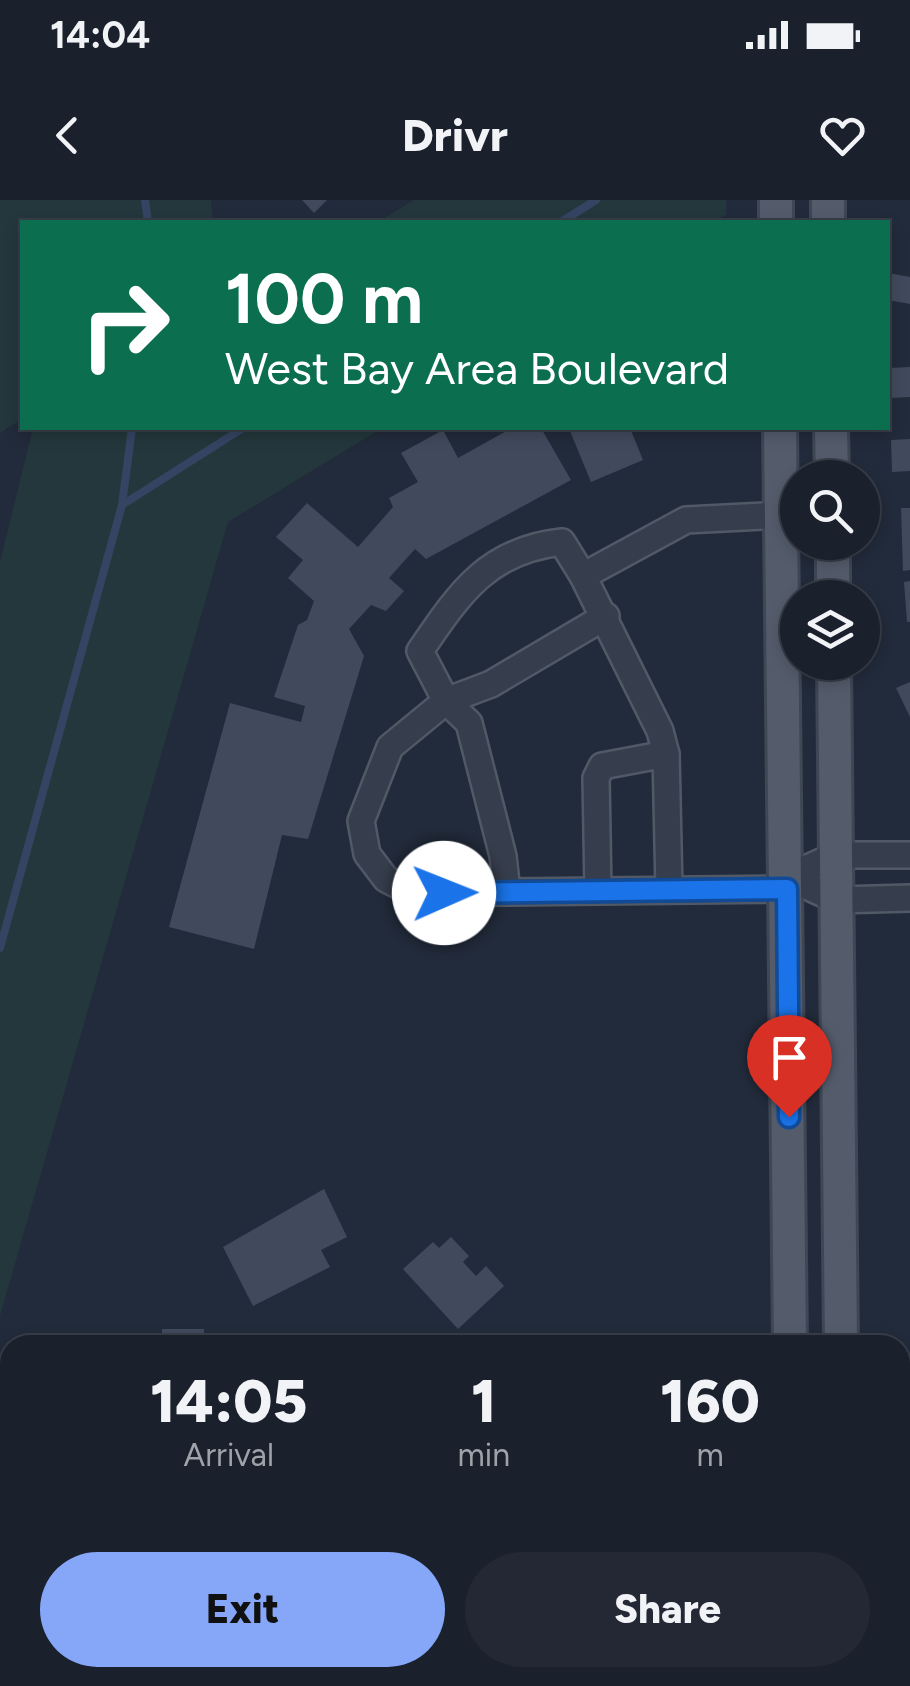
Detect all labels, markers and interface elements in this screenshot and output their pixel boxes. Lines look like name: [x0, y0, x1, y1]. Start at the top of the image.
text: 14:04: [50, 12, 150, 58]
icon: back: [40, 108, 95, 163]
text: Drivr: [402, 108, 508, 162]
icon: heart: [815, 108, 870, 163]
text: 100 m: [225, 256, 423, 341]
icon: right: [60, 260, 190, 390]
text: West Bay Area Boulevard: [225, 341, 729, 395]
map controls: [780, 460, 880, 680]
button: search: [780, 460, 880, 560]
button: layers: [780, 580, 880, 680]
position arrow: [392, 841, 496, 945]
pin: [747, 1015, 832, 1118]
icon: arrive: [762, 1030, 817, 1085]
text: 14:05: [150, 1365, 308, 1437]
text: 1: [471, 1365, 497, 1437]
text: 160: [660, 1365, 760, 1437]
text: Arrival: [184, 1436, 274, 1474]
text: min: [458, 1436, 510, 1474]
text: m: [696, 1436, 724, 1474]
button: Exit: [40, 1552, 445, 1667]
button: Share: [465, 1552, 870, 1667]

